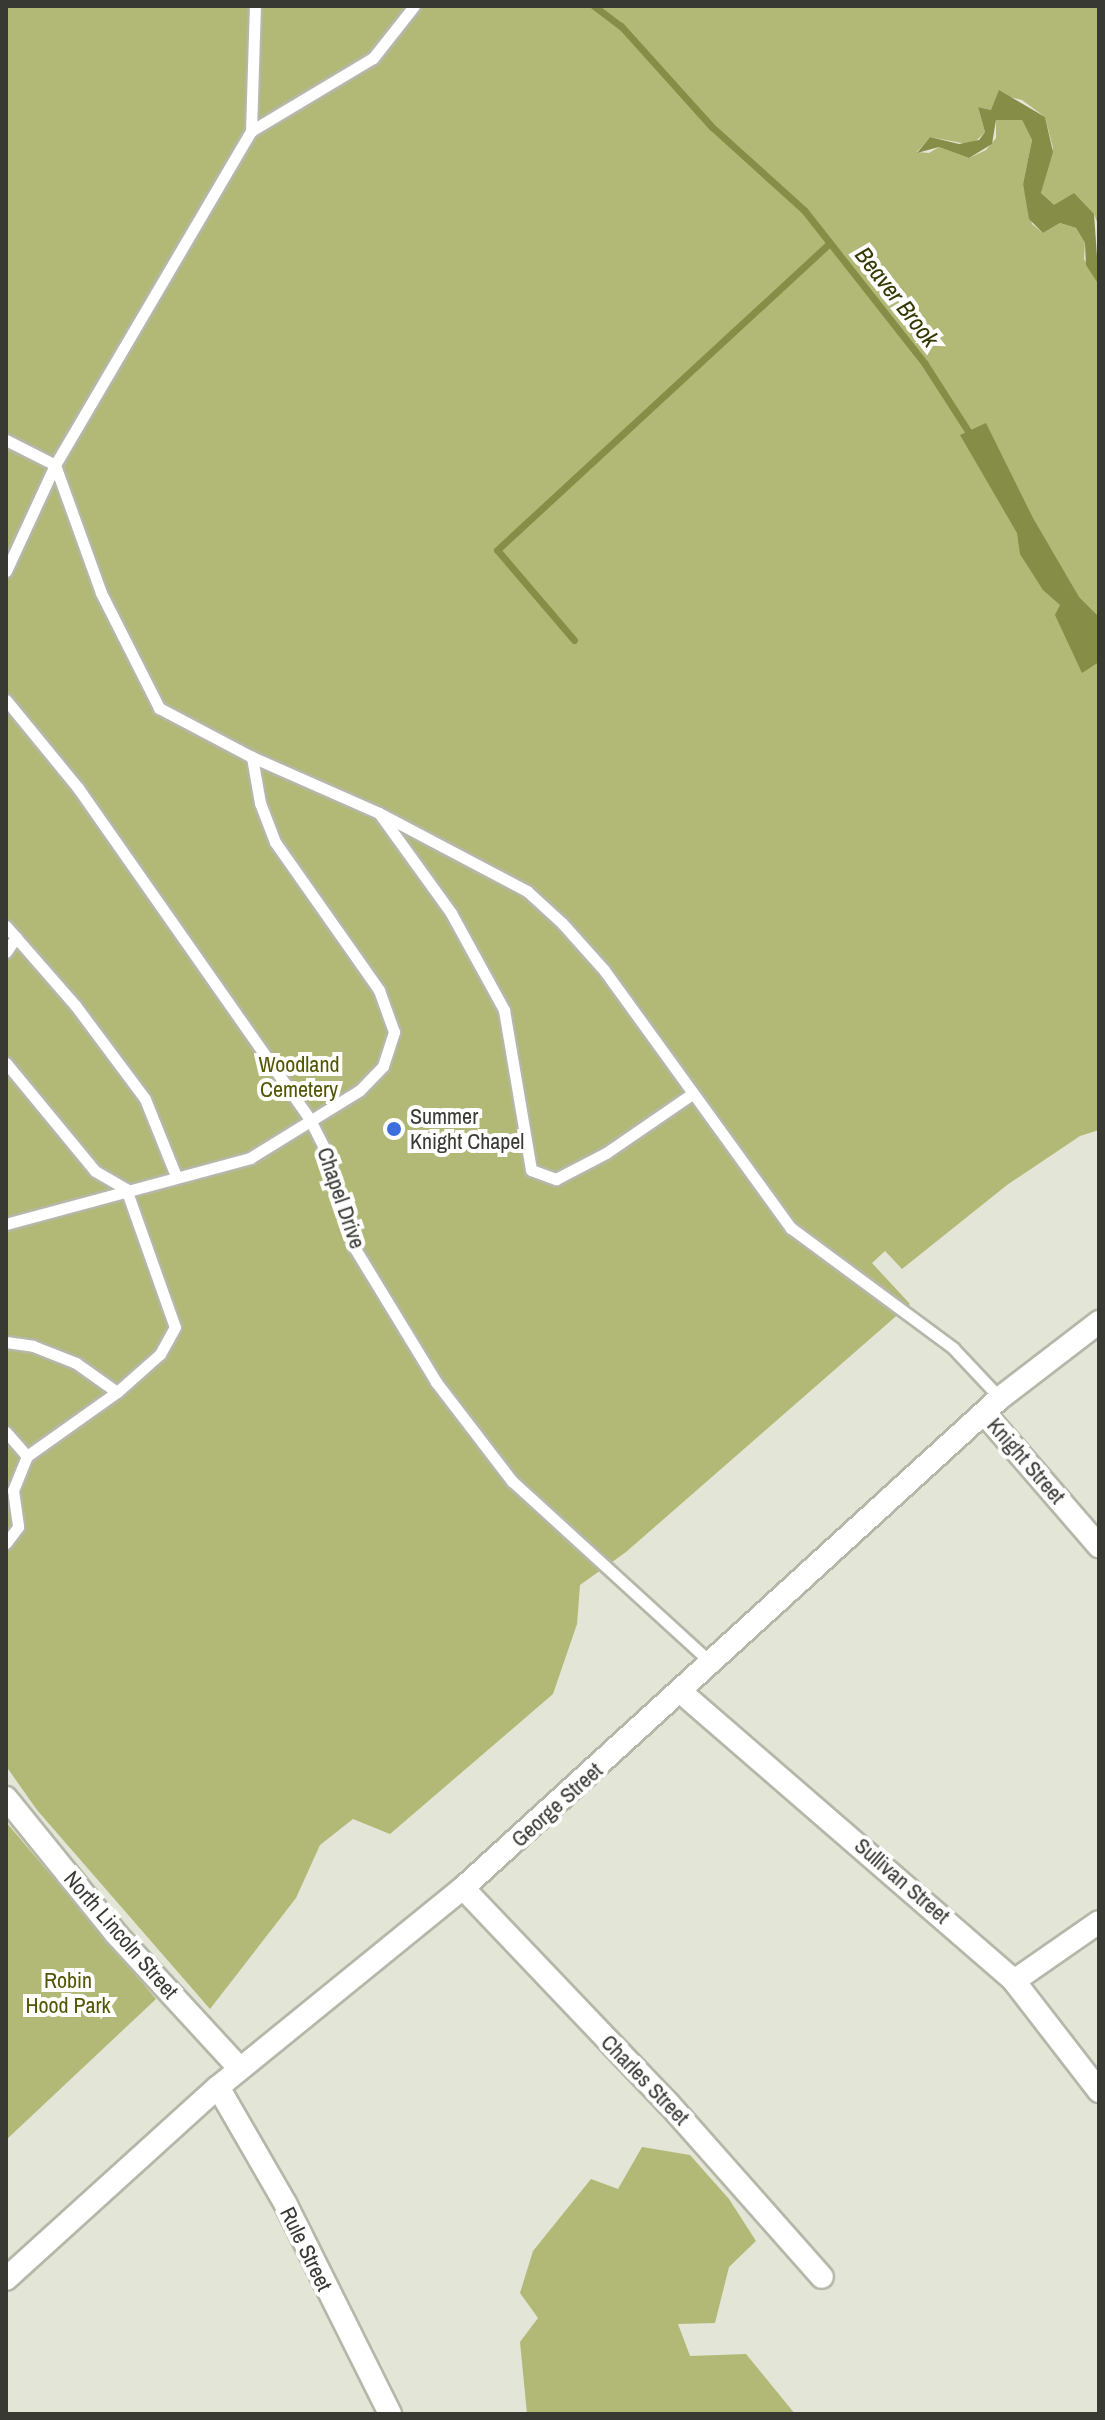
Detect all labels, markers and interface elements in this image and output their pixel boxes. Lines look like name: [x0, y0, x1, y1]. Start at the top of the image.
water label: Beaver Brook: [849, 241, 945, 353]
park label: Woodland Cemetery: [259, 1051, 339, 1102]
place label: Summer Knight Chapel: [410, 1103, 524, 1154]
marker: Summer Knight Chapel: [385, 1120, 403, 1138]
street label: Chapel Drive: [311, 1144, 371, 1252]
street label: Knight Street: [981, 1413, 1071, 1509]
street label: George Street: [506, 1757, 608, 1853]
street label: Sullivan Street: [849, 1833, 955, 1929]
street label: North Lincoln Street: [58, 1866, 184, 2004]
park label: Robin Hood Park: [25, 1967, 111, 2018]
street label: Charles Street: [595, 2029, 695, 2131]
street label: Rule Street: [274, 2203, 338, 2295]

